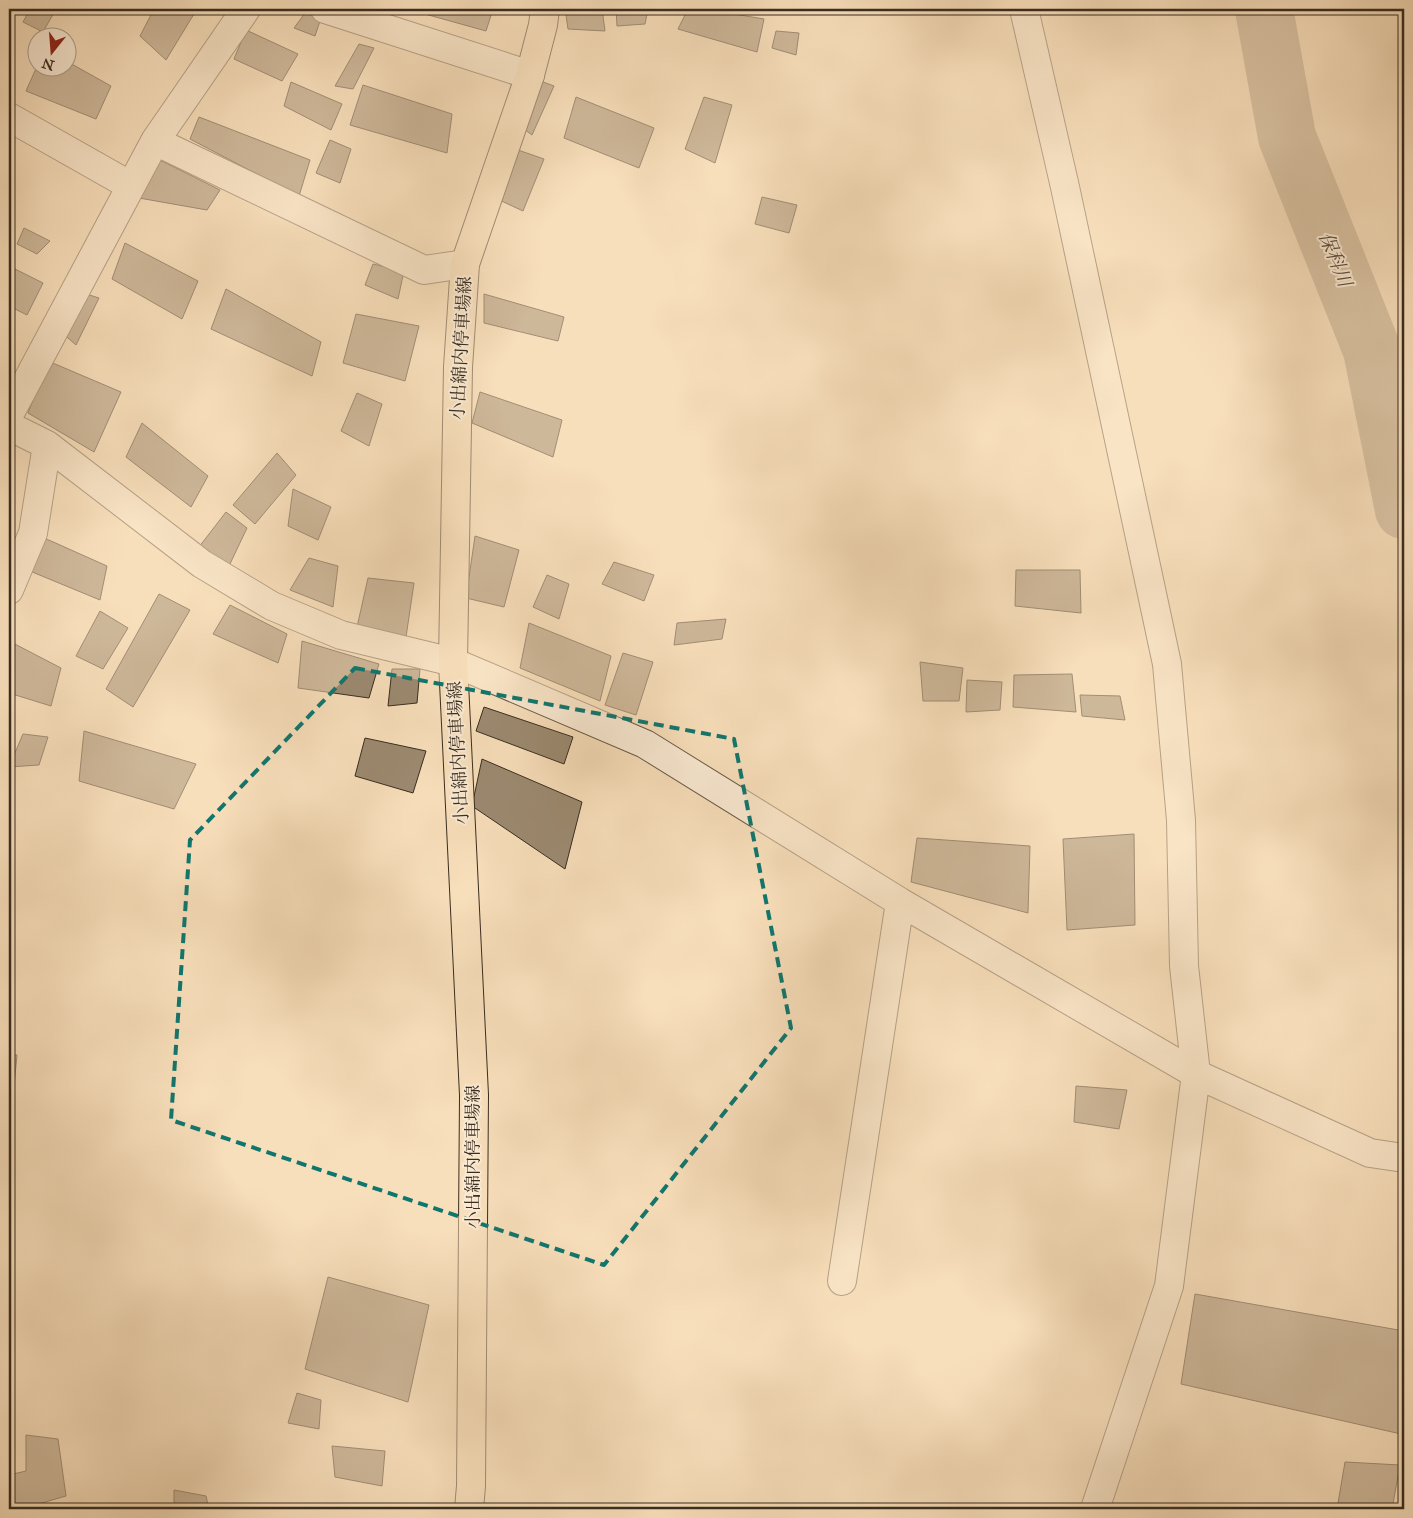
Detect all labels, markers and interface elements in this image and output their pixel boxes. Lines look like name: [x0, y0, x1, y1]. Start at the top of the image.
north arrow: [28, 28, 78, 78]
text: N: [40, 54, 57, 74]
water label: 保科川: [1314, 228, 1358, 292]
street label: 小出綿内停車場線: [446, 276, 476, 420]
street label: 小出綿内停車場線: [443, 681, 473, 825]
street label: 小出綿内停車場線: [462, 1085, 484, 1229]

